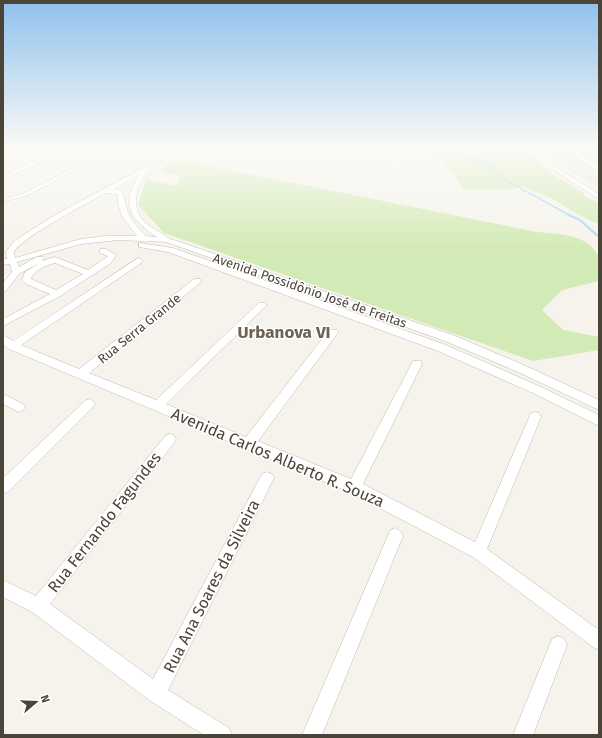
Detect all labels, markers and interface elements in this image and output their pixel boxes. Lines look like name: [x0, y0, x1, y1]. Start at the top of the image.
street label: Avenida Possidônio José de Freitas: [211, 250, 409, 331]
street label: Rua Serra Grande: [95, 290, 184, 366]
district label: Urbanova VI: [237, 322, 331, 343]
street label: Avenida Carlos Alberto R. Souza: [169, 404, 387, 511]
street label: Rua Fernando Fagundes: [44, 448, 165, 596]
street label: Rua Ana Soares da Silveira: [159, 496, 263, 676]
north arrow: [16, 682, 56, 722]
text: N: [38, 693, 52, 704]

